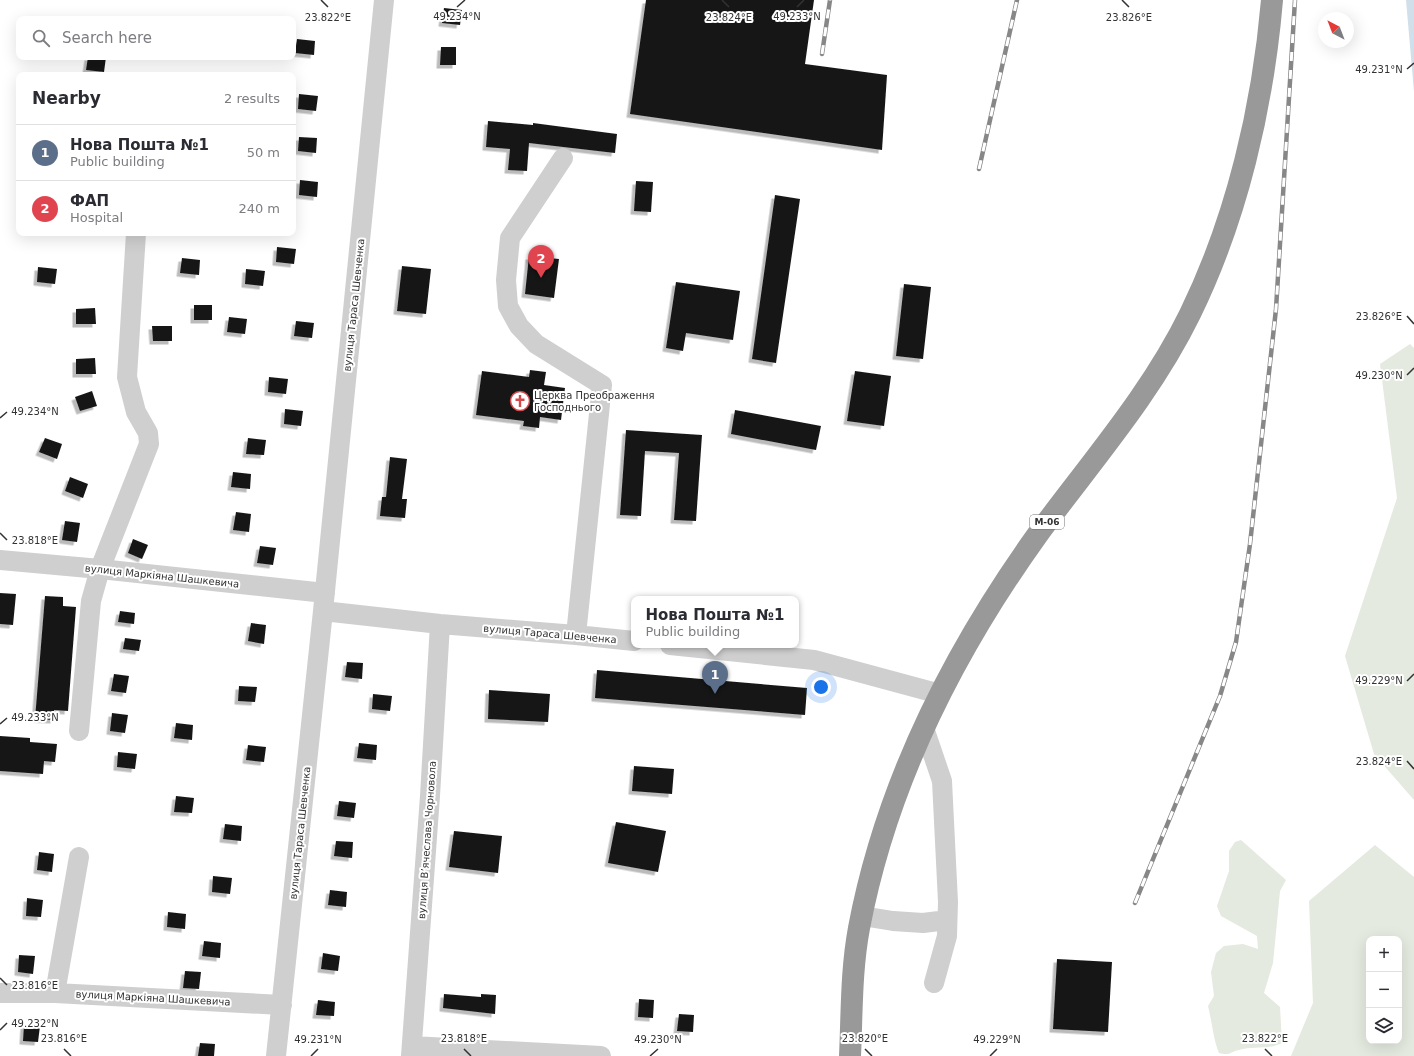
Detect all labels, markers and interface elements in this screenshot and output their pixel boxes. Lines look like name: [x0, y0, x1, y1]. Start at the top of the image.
text: 49.234°N: [433, 11, 481, 22]
text: 49.233°N: [773, 11, 821, 22]
text: 23.822°E: [305, 12, 351, 23]
text: 23.824°E: [706, 12, 752, 23]
text: 23.826°E: [1106, 12, 1152, 23]
north arrow: [1318, 12, 1354, 48]
search box: [16, 16, 296, 60]
icon: search: [30, 27, 52, 49]
text: Search here: [62, 29, 152, 47]
text: 49.231°N: [1355, 64, 1403, 75]
text: Nearby: [32, 88, 101, 108]
text: 2 results: [224, 91, 280, 106]
text: Нова Пошта №1: [70, 136, 209, 154]
text: 1: [40, 145, 50, 160]
text: 50 m: [247, 145, 280, 160]
text: Public building: [70, 154, 165, 169]
text: ФАП: [70, 192, 109, 210]
text: 2: [40, 201, 50, 216]
text: 240 m: [238, 201, 280, 216]
text: Hospital: [70, 210, 123, 225]
street label: вулиця Тараса Шевченка: [342, 238, 366, 372]
pin: 2: [528, 245, 554, 278]
text: 23.826°E: [1356, 311, 1402, 322]
text: 49.230°N: [1355, 370, 1403, 381]
church icon: Церква Преображення Господнього: [509, 390, 531, 412]
place label: Церква Преображення Господнього: [534, 390, 655, 413]
text: 49.234°N: [11, 406, 59, 417]
road number: М-06: [1030, 515, 1064, 529]
text: 23.818°E: [12, 535, 58, 546]
street label: вулиця Маркіяна Шашкевича: [84, 562, 240, 590]
popup: [631, 596, 799, 648]
text: Нова Пошта №1: [645, 606, 785, 624]
street label: вулиця Тараса Шевченка: [483, 623, 617, 645]
text: Public building: [645, 624, 740, 639]
pin: 1: [702, 661, 728, 694]
text: 49.229°N: [1355, 675, 1403, 686]
your location: [811, 677, 831, 697]
text: 49.233°N: [11, 712, 59, 723]
text: 23.824°E: [1356, 756, 1402, 767]
street label: вулиця Вʼячеслава Чорновола: [416, 761, 438, 919]
street label: вулиця Тараса Шевченка: [288, 766, 312, 900]
map controls: [1366, 936, 1402, 1044]
button: +: [1366, 936, 1402, 972]
button: −: [1366, 972, 1402, 1008]
text: 23.816°E: [12, 980, 58, 991]
street label: вулиця Маркіяна Шашкевича: [75, 988, 231, 1008]
button: layers: [1366, 1008, 1402, 1044]
text: 49.232°N: [11, 1018, 59, 1029]
text: 23.816°E: [41, 1033, 87, 1044]
text: 23.818°E: [441, 1033, 487, 1044]
text: 23.820°E: [842, 1033, 888, 1044]
text: 23.822°E: [1242, 1033, 1288, 1044]
text: 49.231°N: [294, 1034, 342, 1045]
text: 49.230°N: [634, 1034, 682, 1045]
text: 49.229°N: [973, 1034, 1021, 1045]

